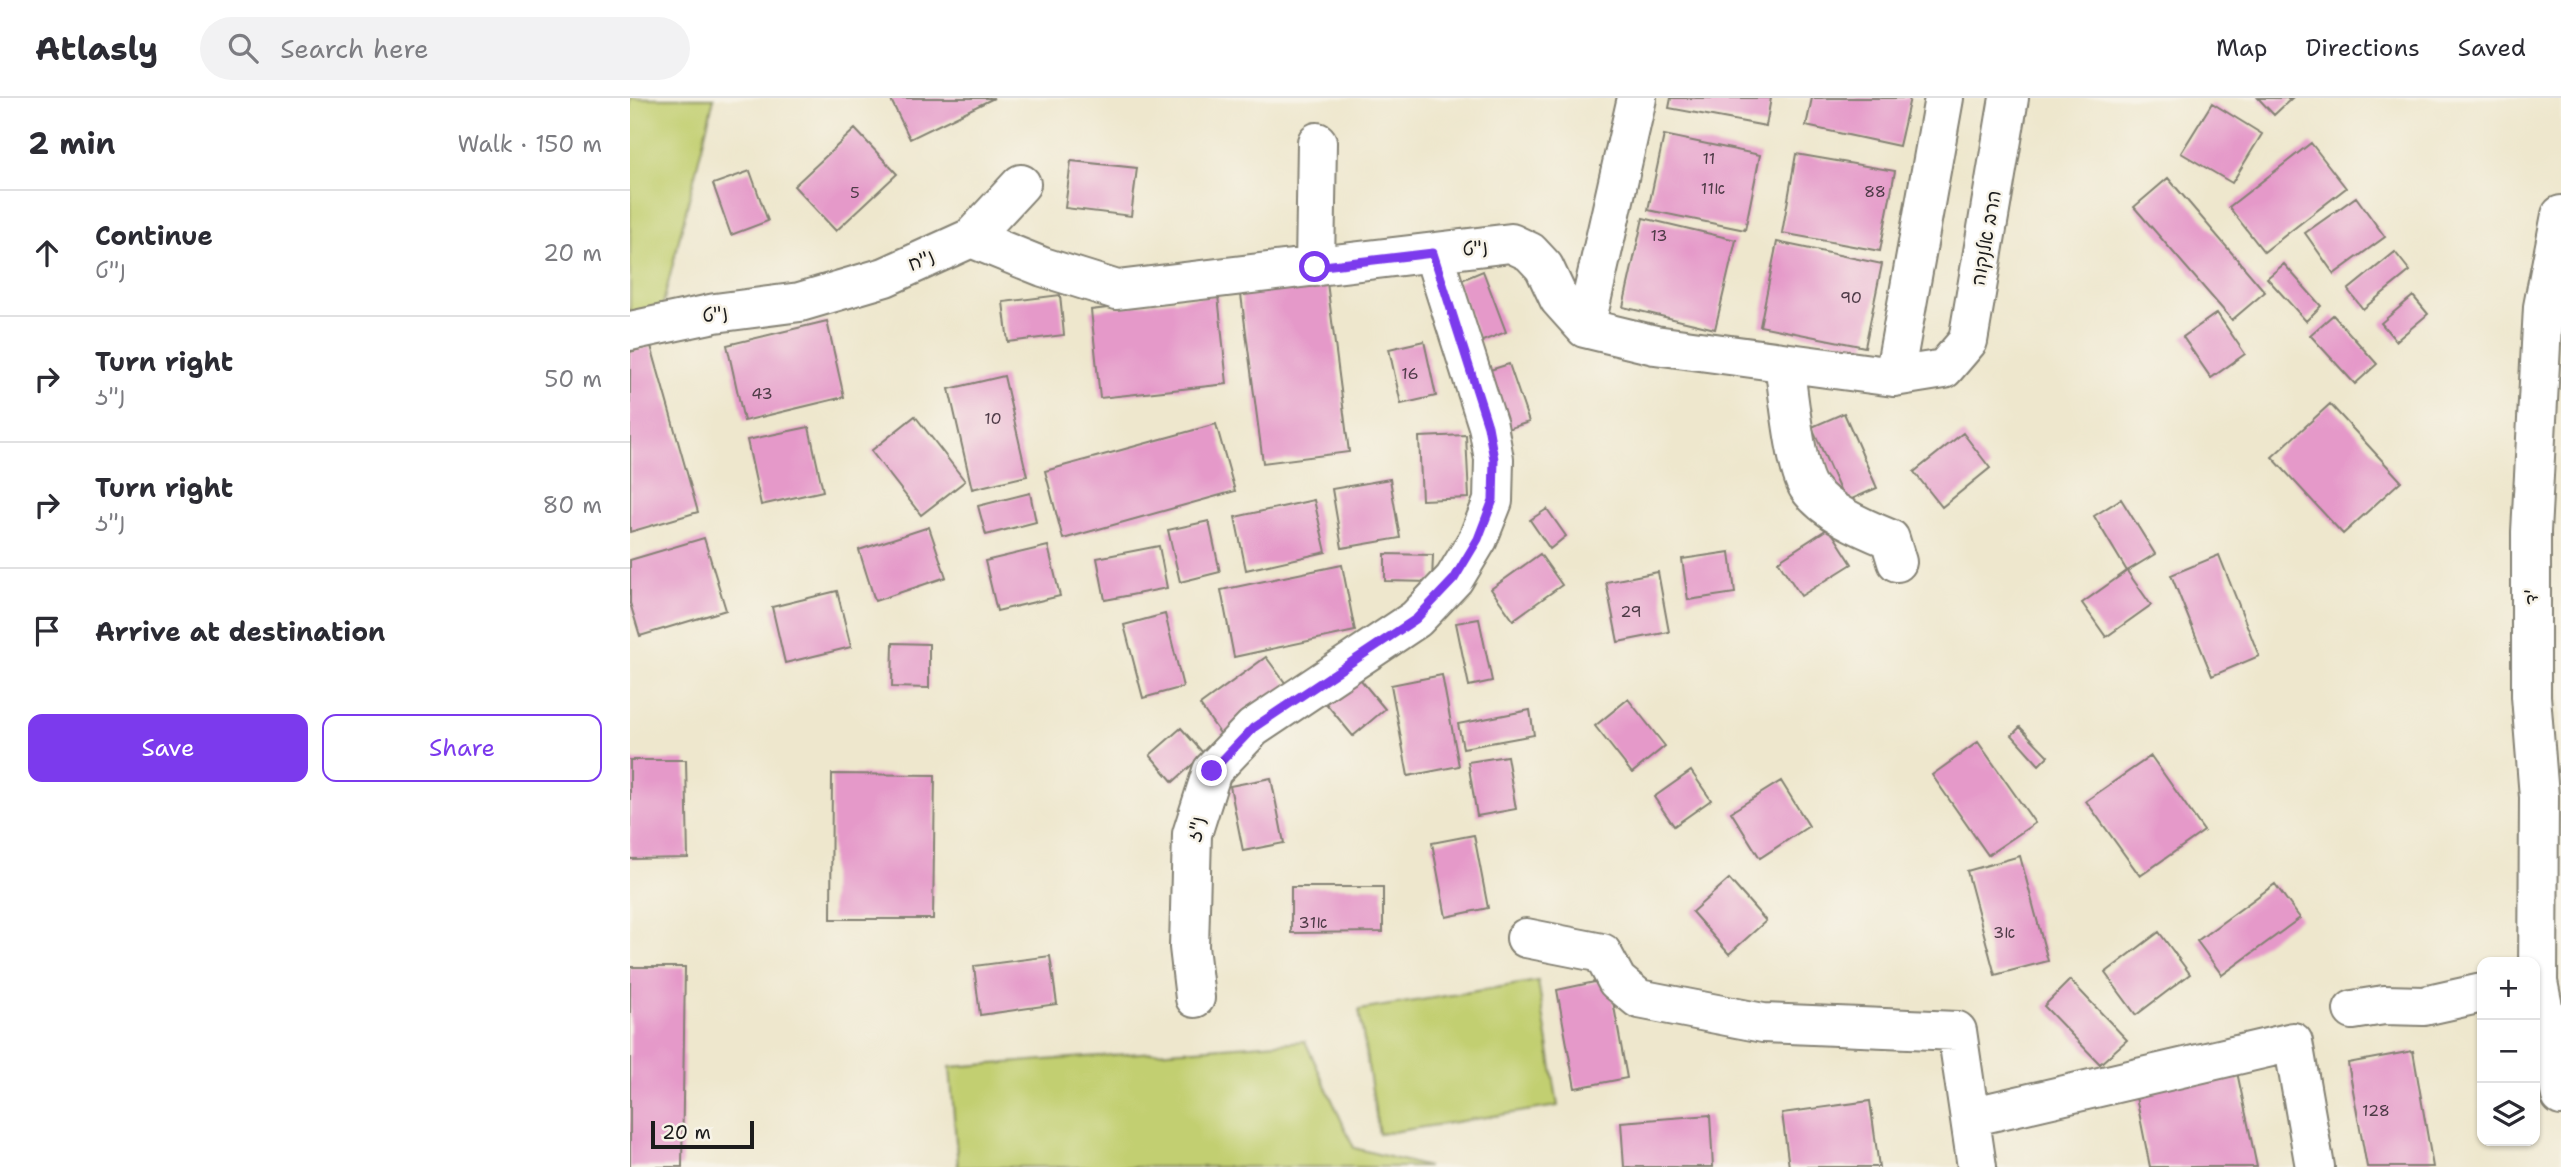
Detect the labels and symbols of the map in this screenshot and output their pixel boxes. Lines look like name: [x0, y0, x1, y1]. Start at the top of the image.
house number: 11: [1703, 148, 1715, 169]
house number: 11א: [1701, 178, 1725, 199]
house number: 88: [1864, 181, 1886, 202]
house number: 5: [850, 182, 860, 203]
street label: הרב אלנקוה: [1965, 188, 2007, 288]
house number: 13: [1650, 225, 1668, 246]
street label: נ"ט: [1461, 234, 1489, 262]
street label: נ"ח: [904, 243, 938, 277]
route start: [1299, 251, 1330, 282]
house number: 90: [1840, 287, 1862, 308]
street label: נ"ט: [700, 299, 730, 329]
house number: 16: [1401, 363, 1419, 384]
house number: 43: [751, 383, 773, 404]
house number: 10: [984, 408, 1002, 429]
street label: ד': [2519, 589, 2544, 605]
house number: 29: [1620, 601, 1642, 622]
route end: [1196, 755, 1227, 786]
street label: נ"ז: [1181, 814, 1211, 844]
house number: 31א: [1299, 912, 1327, 933]
house number: 3א: [1993, 922, 2015, 943]
house number: 128: [2362, 1100, 2390, 1121]
scale bar: [651, 1118, 754, 1150]

